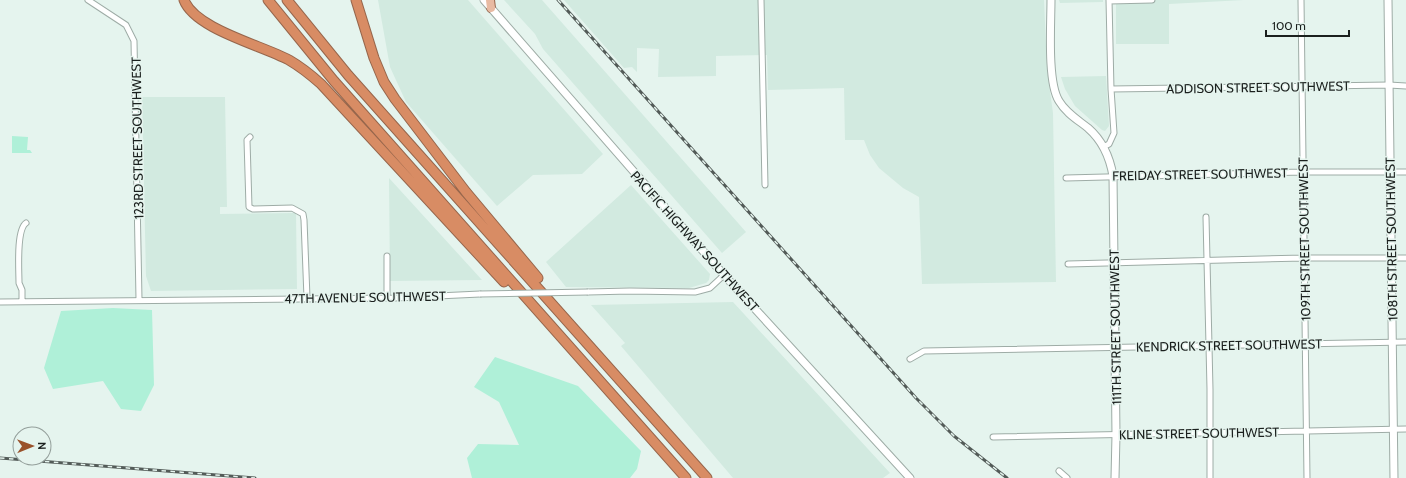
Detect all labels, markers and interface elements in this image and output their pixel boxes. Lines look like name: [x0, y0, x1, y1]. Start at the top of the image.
scale bar: [1266, 12, 1349, 38]
text: 100 m: [1272, 18, 1306, 33]
street label: 123RD STREET SOUTHWEST: [128, 57, 146, 219]
street label: ADDISON STREET SOUTHWEST: [1166, 77, 1350, 97]
street label: 109TH STREET SOUTHWEST: [1295, 157, 1313, 321]
street label: 108TH STREET SOUTHWEST: [1382, 157, 1400, 321]
street label: FREIDAY STREET SOUTHWEST: [1112, 164, 1288, 184]
street label: PACIFIC HIGHWAY SOUTHWEST: [627, 167, 763, 315]
street label: 111TH STREET SOUTHWEST: [1106, 249, 1124, 405]
street label: 47TH AVENUE SOUTHWEST: [284, 288, 446, 306]
street label: KENDRICK STREET SOUTHWEST: [1136, 335, 1322, 355]
street label: KLINE STREET SOUTHWEST: [1119, 424, 1279, 442]
north arrow: [12, 426, 52, 466]
text: N: [35, 442, 49, 450]

